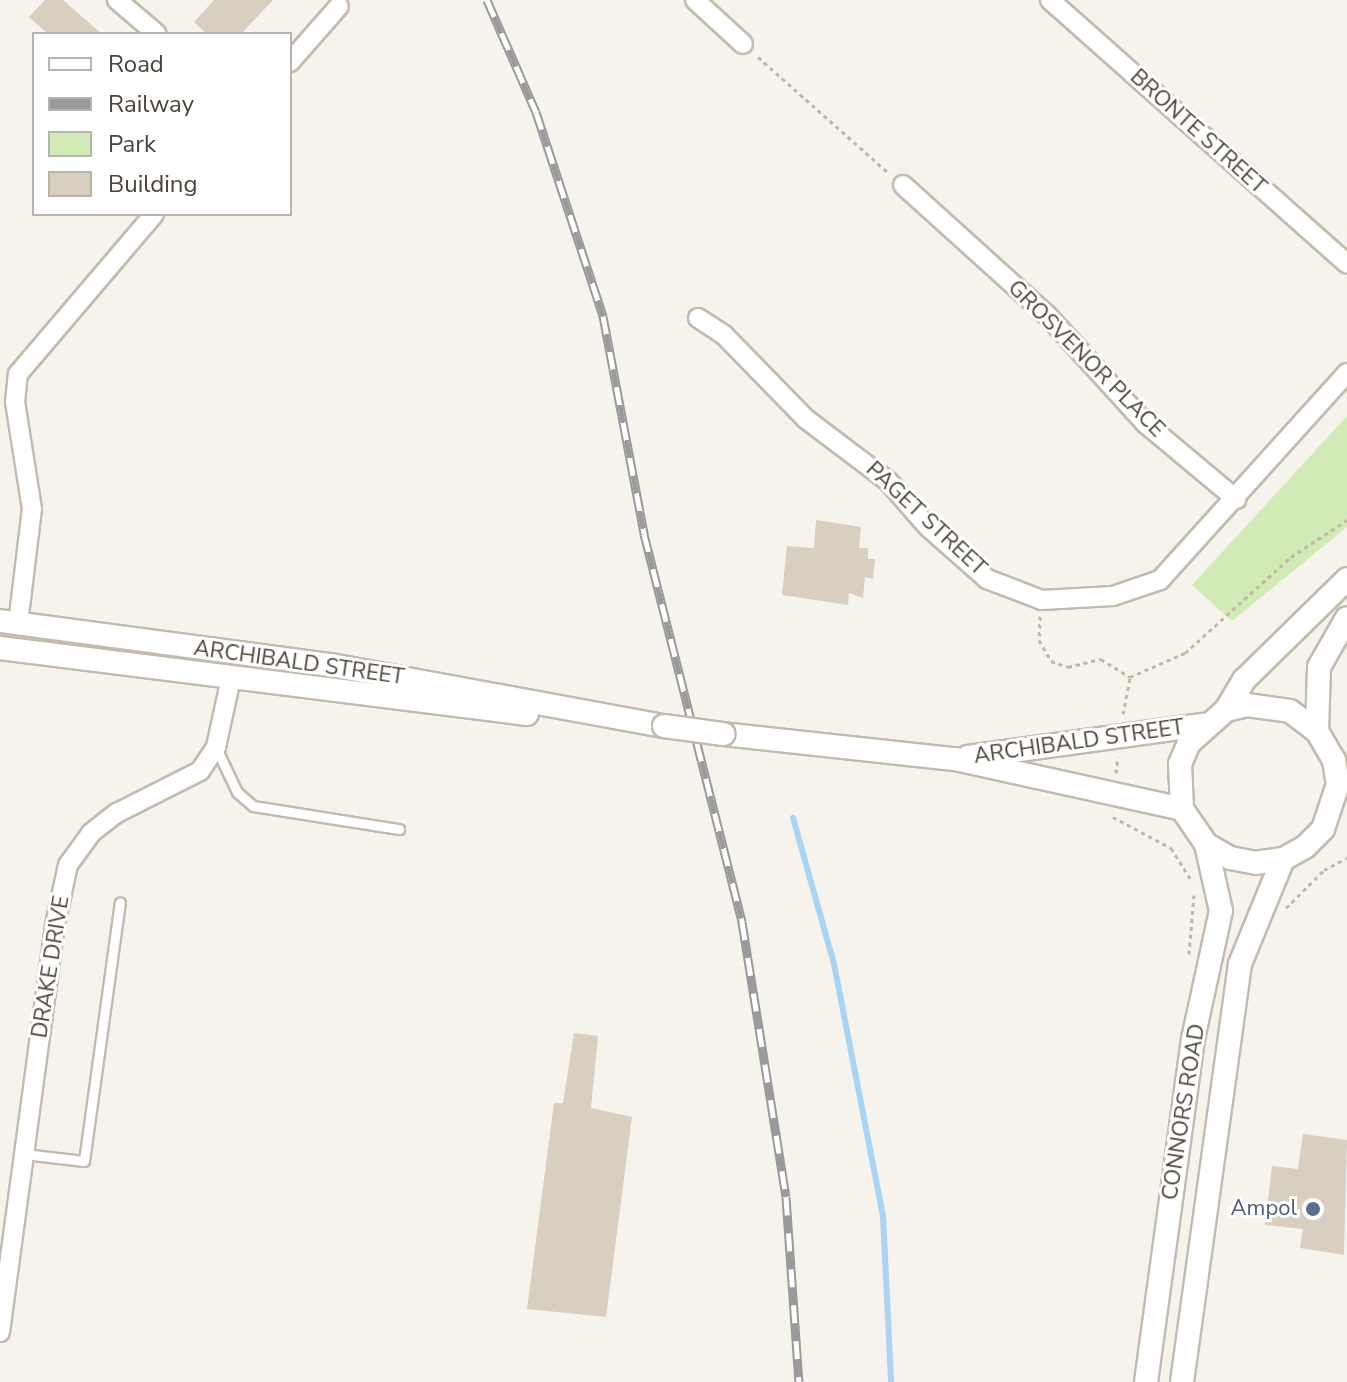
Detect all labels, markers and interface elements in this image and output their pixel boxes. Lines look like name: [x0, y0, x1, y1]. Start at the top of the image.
legend: [32, 32, 292, 216]
text: Road: [108, 48, 164, 80]
street label: BRONTE STREET: [1124, 64, 1272, 200]
text: Railway: [108, 88, 194, 120]
text: Park: [108, 128, 156, 160]
text: Building: [108, 168, 198, 200]
street label: GROSVENOR PLACE: [1002, 275, 1170, 443]
street label: PAGET STREET: [860, 456, 992, 582]
street label: ARCHIBALD STREET: [192, 635, 406, 691]
street label: ARCHIBALD STREET: [972, 714, 1186, 770]
street label: DRAKE DRIVE: [27, 894, 75, 1040]
street label: CONNORS ROAD: [1157, 1022, 1211, 1202]
place label: Ampol: [1231, 1196, 1297, 1222]
marker: Ampol: [1304, 1200, 1322, 1218]

